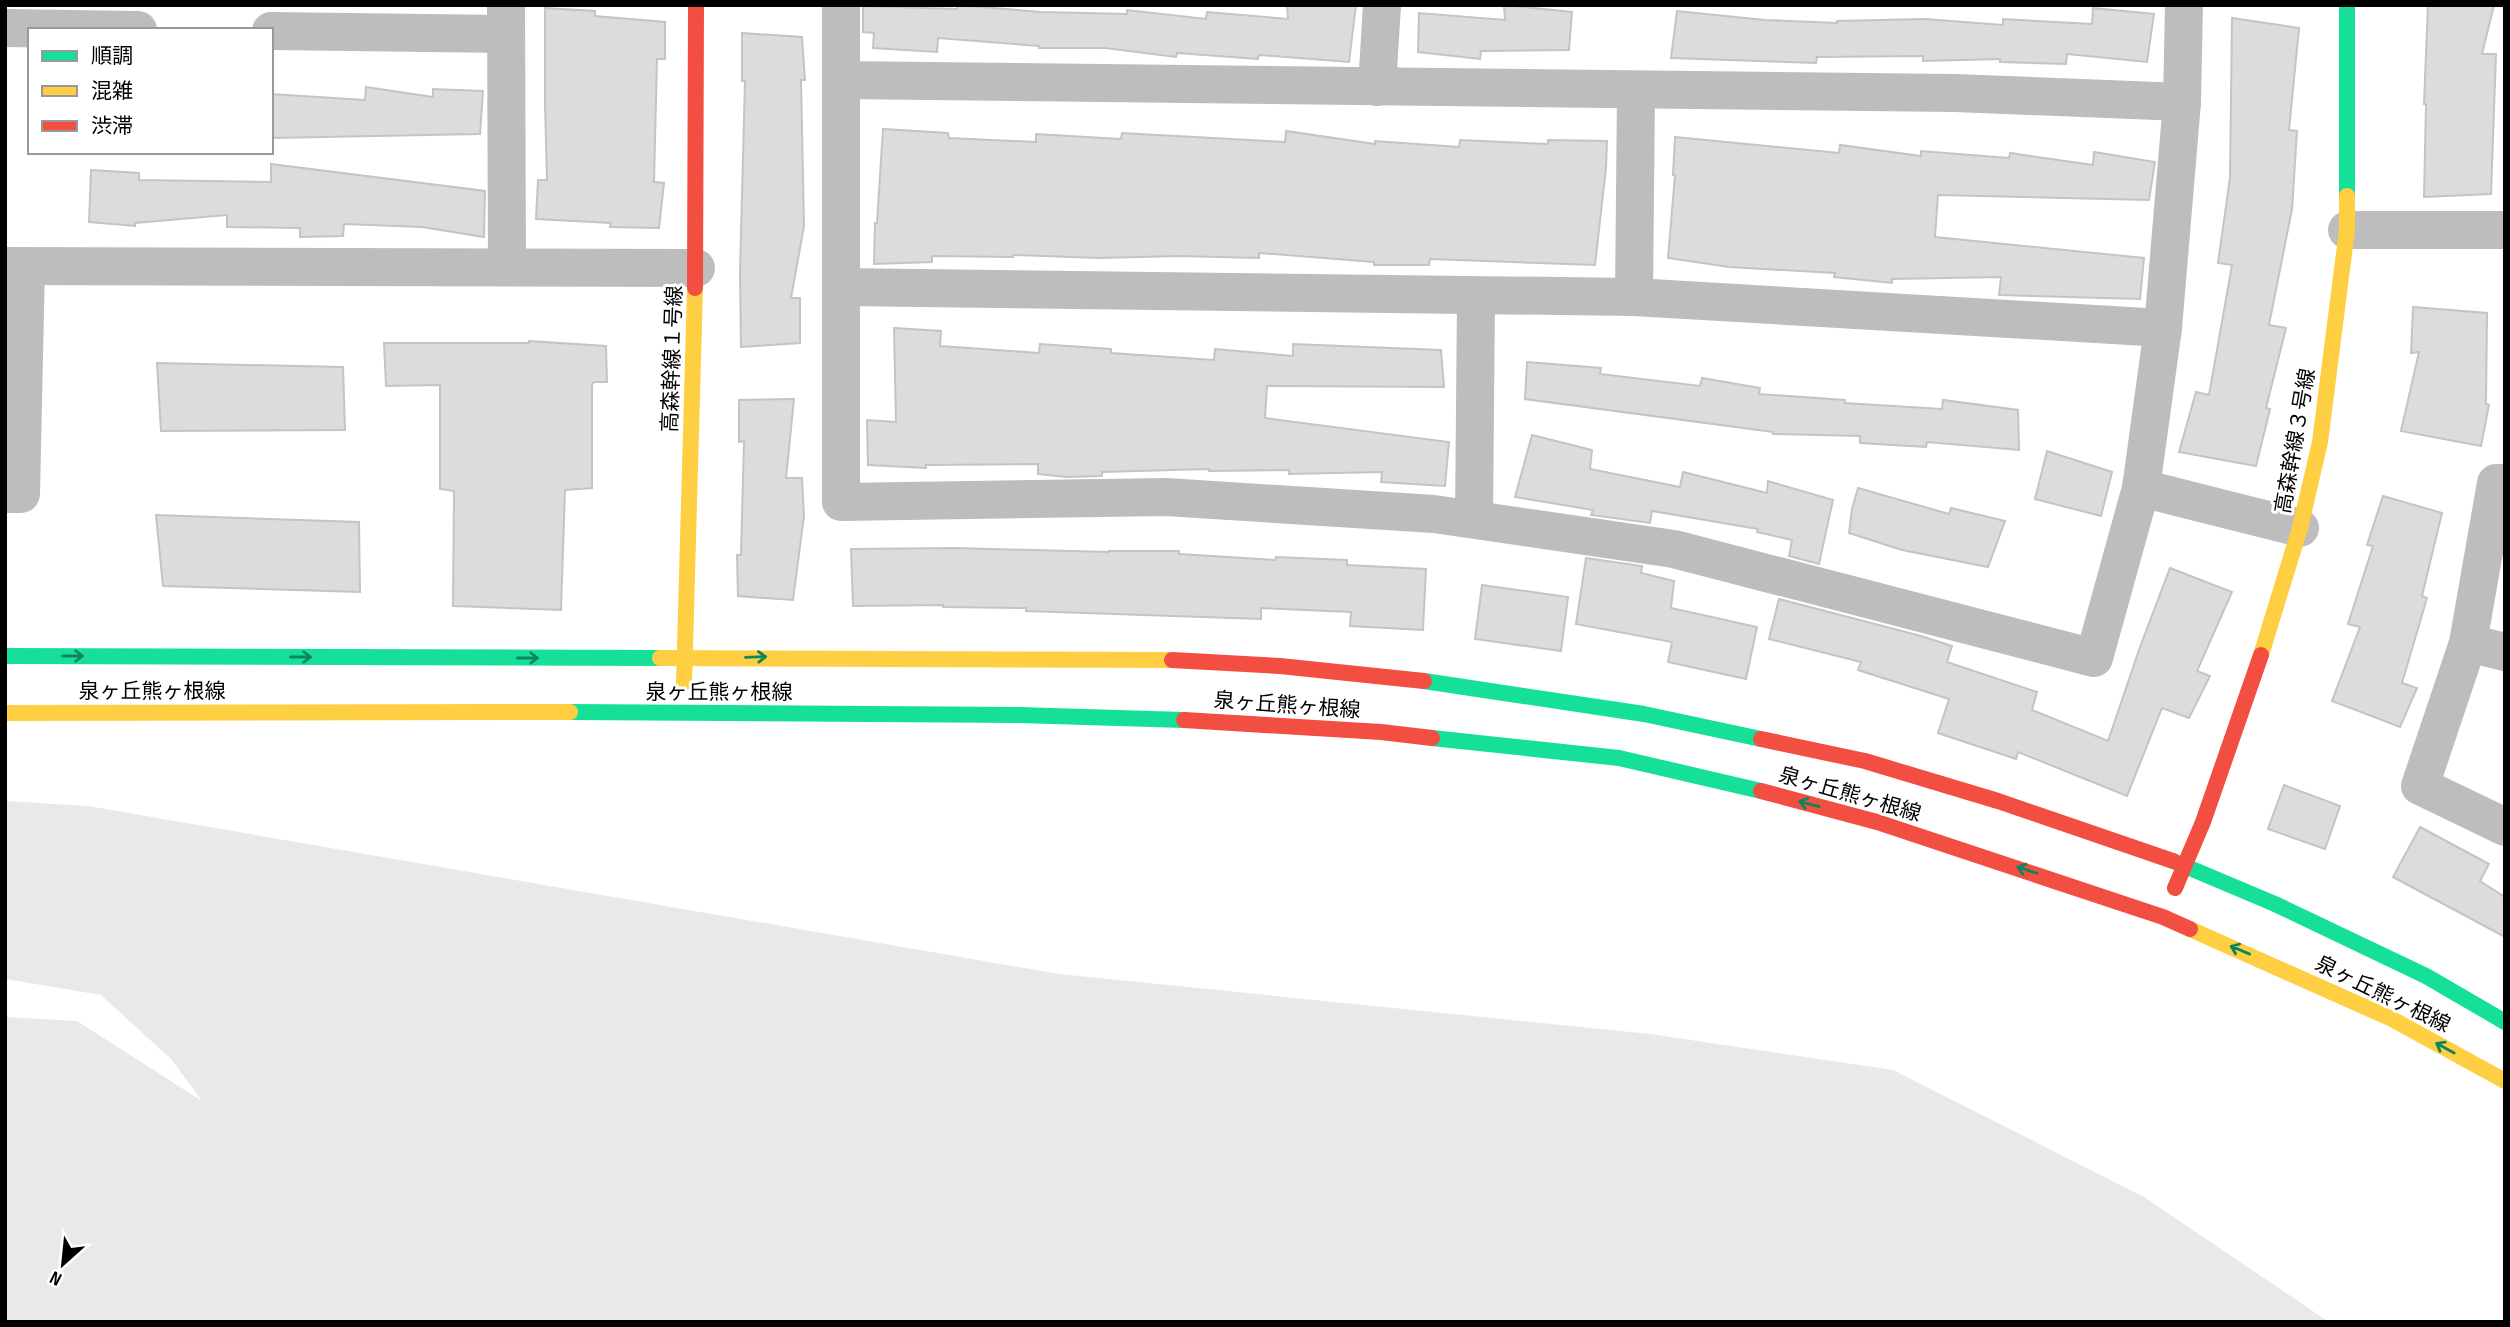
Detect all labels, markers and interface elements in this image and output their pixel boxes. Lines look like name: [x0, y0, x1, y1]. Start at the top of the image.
legend: [28, 28, 273, 154]
text: 順調: [91, 44, 133, 69]
text: 混雑: [91, 79, 133, 104]
text: 渋滞: [91, 114, 133, 139]
street label: 高森幹線１号線: [657, 285, 688, 433]
street label: 高森幹線３号線: [2270, 367, 2321, 516]
one-way arrow: [62, 649, 85, 663]
one-way arrow: [289, 650, 312, 664]
one-way arrow: [744, 651, 767, 664]
one-way arrow: [517, 652, 540, 665]
street label: 泉ヶ丘熊ヶ根線: [79, 679, 226, 704]
street label: 泉ヶ丘熊ヶ根線: [646, 680, 793, 705]
street label: 泉ヶ丘熊ヶ根線: [1213, 688, 1361, 723]
street label: 泉ヶ丘熊ヶ根線: [1776, 762, 1924, 827]
one-way arrow: [1798, 797, 1821, 810]
one-way arrow: [2016, 863, 2038, 875]
one-way arrow: [2229, 943, 2251, 956]
street label: 泉ヶ丘熊ヶ根線: [2311, 951, 2454, 1038]
one-way arrow: [2435, 1040, 2456, 1054]
north arrow: [28, 1229, 98, 1299]
text: N: [46, 1265, 66, 1290]

